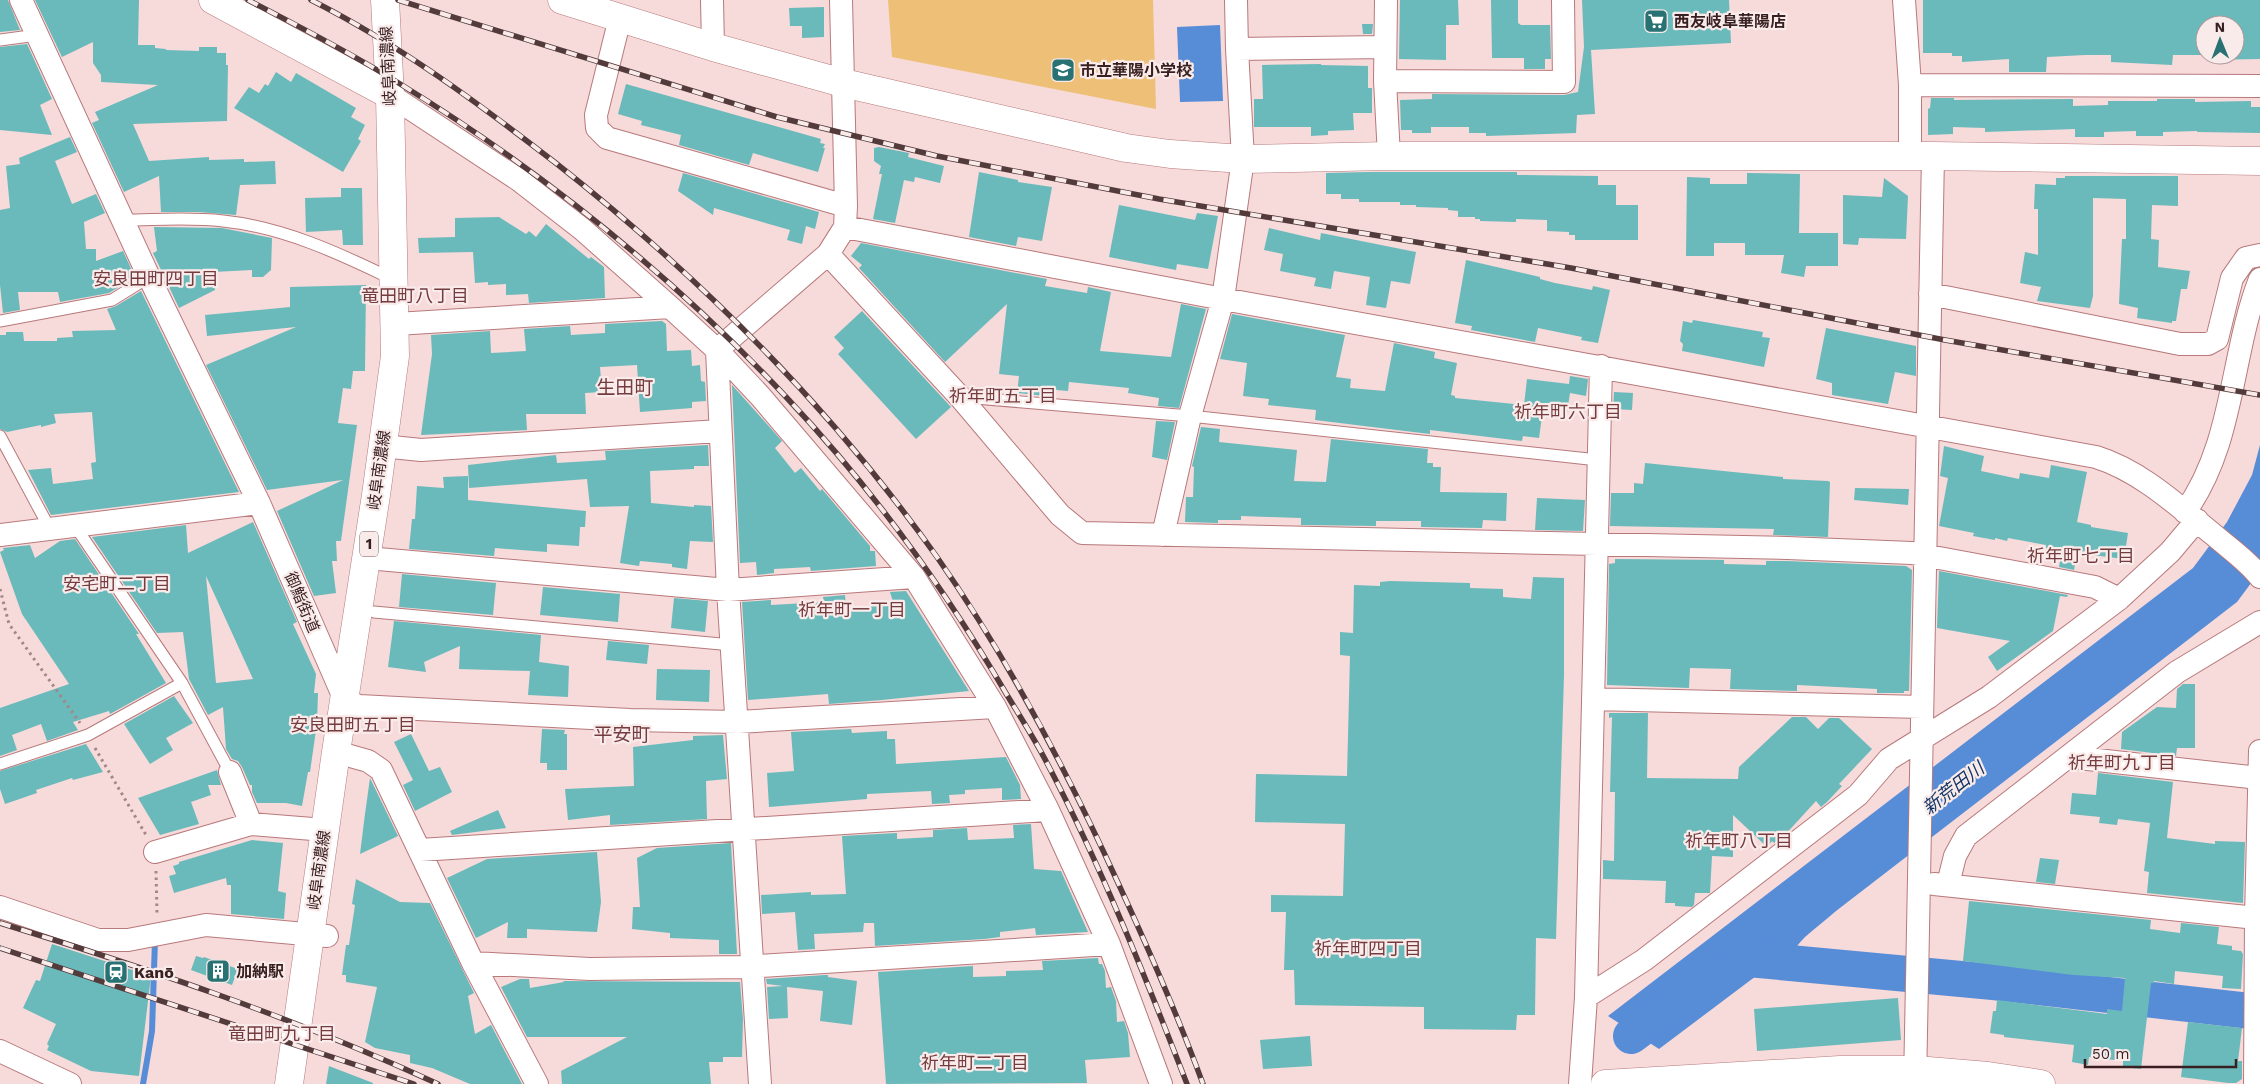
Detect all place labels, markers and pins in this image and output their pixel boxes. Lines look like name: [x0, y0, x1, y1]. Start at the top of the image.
supermarket icon: 西友岐阜華陽店: [1643, 8, 1669, 34]
place label: 西友岐阜華陽店: [1674, 12, 1786, 31]
school or university icon: 市立華陽小学校: [1050, 57, 1076, 83]
place label: 市立華陽小学校: [1080, 61, 1192, 80]
building icon: 加納駅: [205, 958, 231, 984]
station icon: Kanō: [103, 959, 129, 985]
place label: 加納駅: [236, 962, 284, 981]
place label: Kanō: [134, 963, 174, 982]

